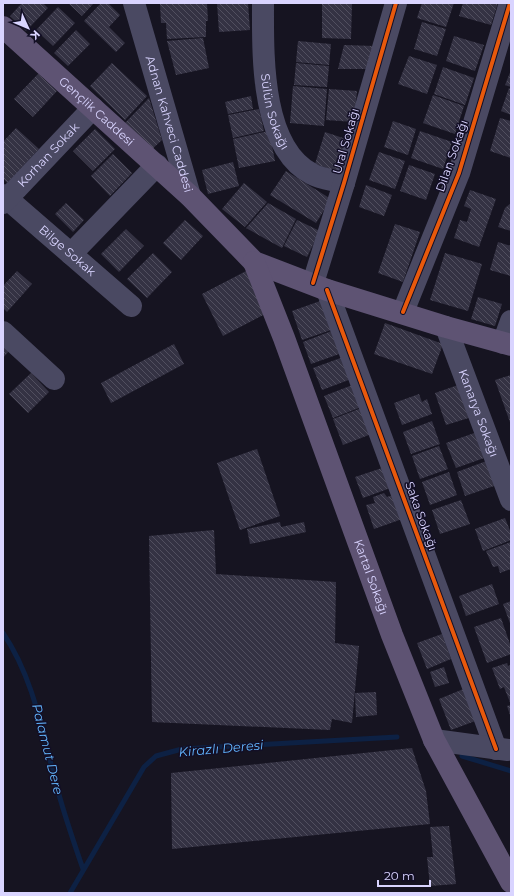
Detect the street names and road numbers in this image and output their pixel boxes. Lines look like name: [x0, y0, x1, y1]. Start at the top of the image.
street label: Adnan Kahveci Caddesi: [143, 54, 197, 194]
street label: Gençlik Caddesi: [56, 73, 138, 149]
street label: Sülün Sokağı: [258, 73, 293, 152]
street label: Ural Sokağı: [329, 106, 362, 176]
street label: Dilan Sokağı: [432, 118, 471, 194]
street label: Korhan Sokak: [14, 119, 83, 190]
street label: Bilge Sokak: [36, 222, 100, 280]
street label: Kanarya Sokağı: [456, 367, 502, 459]
street label: Saka Sokağı: [402, 479, 441, 552]
street label: Kartal Sokağı: [351, 537, 392, 617]

